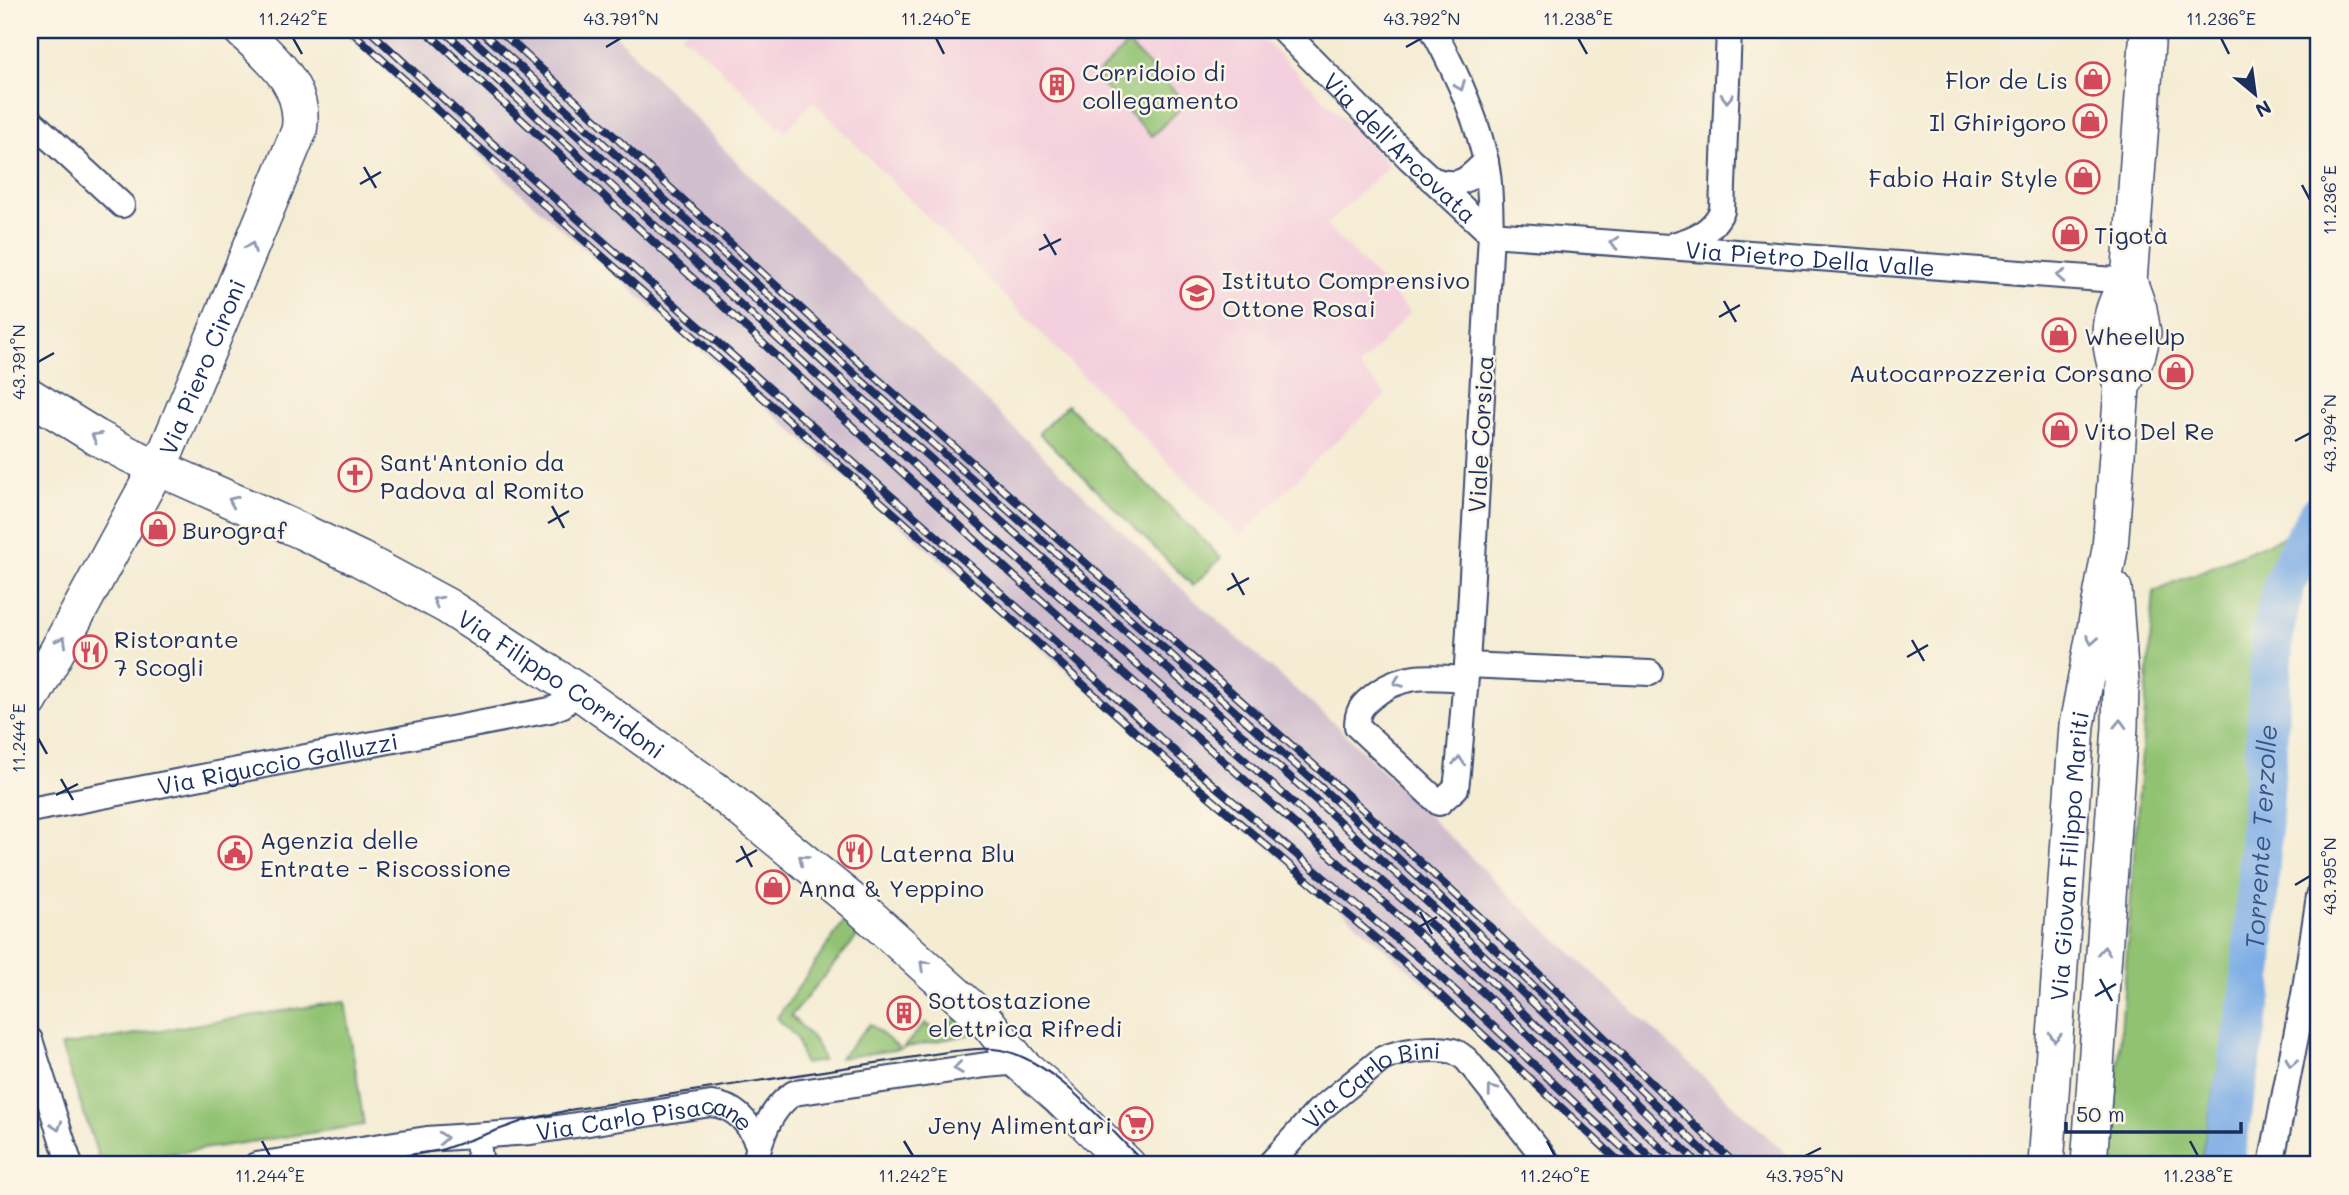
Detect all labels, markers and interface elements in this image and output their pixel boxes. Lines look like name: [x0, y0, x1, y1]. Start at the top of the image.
text: 11.242°E: [258, 6, 328, 30]
text: 43.791°N: [583, 6, 659, 30]
text: 11.240°E: [901, 6, 971, 30]
text: 43.792°N: [1383, 6, 1461, 30]
text: 11.238°E: [1543, 6, 1613, 30]
text: 11.236°E: [2186, 6, 2256, 30]
place label: Corridoio di collegamento: [1082, 56, 1238, 115]
shop icon: Flor de Lis: [2074, 60, 2112, 98]
north arrow: [2220, 60, 2290, 130]
place label: Flor de Lis: [1945, 64, 2068, 95]
street label: Via dell'Arcovata: [1317, 65, 1484, 229]
building icon: Corridoio di collegamento: [1038, 66, 1076, 104]
one-way arrow: [1451, 80, 1465, 92]
one-way arrow: [1720, 93, 1735, 104]
text: N: [2251, 95, 2276, 124]
shop icon: Il Ghirigoro: [2071, 102, 2109, 140]
place label: Il Ghirigoro: [1929, 106, 2066, 137]
shop icon: Fabio Hair Style: [2064, 158, 2102, 196]
place label: Fabio Hair Style: [1868, 162, 2058, 193]
text: 11.236°E: [2317, 165, 2341, 235]
shop icon: Tigotà: [2051, 215, 2089, 253]
place label: Tigotà: [2094, 219, 2168, 250]
street label: Via Pietro Della Valle: [1684, 233, 1936, 282]
one-way arrow: [1609, 236, 1620, 251]
one-way arrow: [243, 241, 257, 254]
place label: Istituto Comprensivo Ottone Rosai: [1222, 264, 1470, 323]
one-way arrow: [2055, 269, 2066, 284]
street label: Via Piero Cironi: [151, 274, 252, 459]
school or university icon: Istituto Comprensivo Ottone Rosai: [1178, 274, 1216, 312]
shop icon: WheelUp: [2040, 316, 2078, 354]
place label: WheelUp: [2084, 320, 2185, 351]
text: 43.791°N: [6, 324, 30, 400]
shop icon: Autocarrozzeria Corsano: [2157, 353, 2195, 391]
street label: Viale Corsica: [1460, 354, 1500, 514]
place label: Autocarrozzeria Corsano: [1849, 357, 2152, 388]
text: 43.794°N: [2317, 394, 2341, 472]
shop icon: Vito Del Re: [2041, 411, 2079, 449]
place label: Vito Del Re: [2084, 415, 2215, 446]
one-way arrow: [91, 432, 103, 445]
place label: Sant'Antonio da Padova al Romito: [380, 446, 584, 505]
church icon: Sant'Antonio da Padova al Romito: [336, 456, 374, 494]
one-way arrow: [228, 495, 240, 509]
shop icon: Burograf: [139, 510, 177, 548]
place label: Burograf: [182, 514, 287, 545]
one-way arrow: [432, 595, 444, 609]
street label: Via Filippo Corridoni: [452, 602, 672, 765]
place label: Ristorante 7 Scogli: [114, 623, 239, 682]
restaurant icon: Ristorante 7 Scogli: [71, 633, 109, 671]
one-way arrow: [2086, 634, 2101, 646]
one-way arrow: [54, 636, 68, 648]
one-way arrow: [1393, 674, 1405, 688]
text: 11.244°E: [6, 703, 30, 773]
street label: Via Giovan Filippo Mariti: [2042, 708, 2095, 1002]
one-way arrow: [2112, 718, 2127, 729]
water label: Torrente Terzolle: [2237, 723, 2284, 950]
street label: Via Riguccio Galluzzi: [154, 724, 401, 801]
one-way arrow: [1451, 755, 1466, 766]
place label: Agenzia delle Entrate - Riscossione: [260, 824, 511, 883]
restaurant icon: Laterna Blu: [836, 833, 874, 871]
public building icon: Agenzia delle Entrate - Riscossione: [216, 834, 254, 872]
place label: Laterna Blu: [880, 837, 1015, 868]
text: 43.795°N: [2317, 837, 2341, 915]
one-way arrow: [798, 854, 810, 867]
shop icon: Anna & Yeppino: [754, 868, 792, 906]
place label: Anna & Yeppino: [798, 872, 984, 903]
one-way arrow: [2096, 945, 2111, 956]
one-way arrow: [919, 960, 932, 973]
place label: Sottostazione elettrica Rifredi: [928, 984, 1123, 1043]
building icon: Sottostazione elettrica Rifredi: [885, 994, 923, 1032]
one-way arrow: [2048, 1032, 2063, 1043]
street label: Via Carlo Bini: [1294, 1033, 1441, 1135]
one-way arrow: [2285, 1056, 2300, 1068]
one-way arrow: [953, 1061, 964, 1076]
one-way arrow: [1488, 1085, 1501, 1098]
street label: Via Carlo Pisacane: [534, 1088, 761, 1147]
scale bar: [2066, 1090, 2240, 1134]
text: 50 m: [2076, 1100, 2125, 1127]
supermarket icon: Jeny Alimentari: [1117, 1105, 1155, 1143]
place label: Jeny Alimentari: [928, 1109, 1112, 1140]
one-way arrow: [49, 1119, 63, 1131]
one-way arrow: [438, 1131, 449, 1146]
text: 11.244°E: [235, 1163, 305, 1187]
text: 11.242°E: [878, 1163, 948, 1187]
text: 11.240°E: [1520, 1163, 1590, 1187]
text: 43.795°N: [1766, 1163, 1844, 1187]
text: 11.238°E: [2163, 1163, 2233, 1187]

